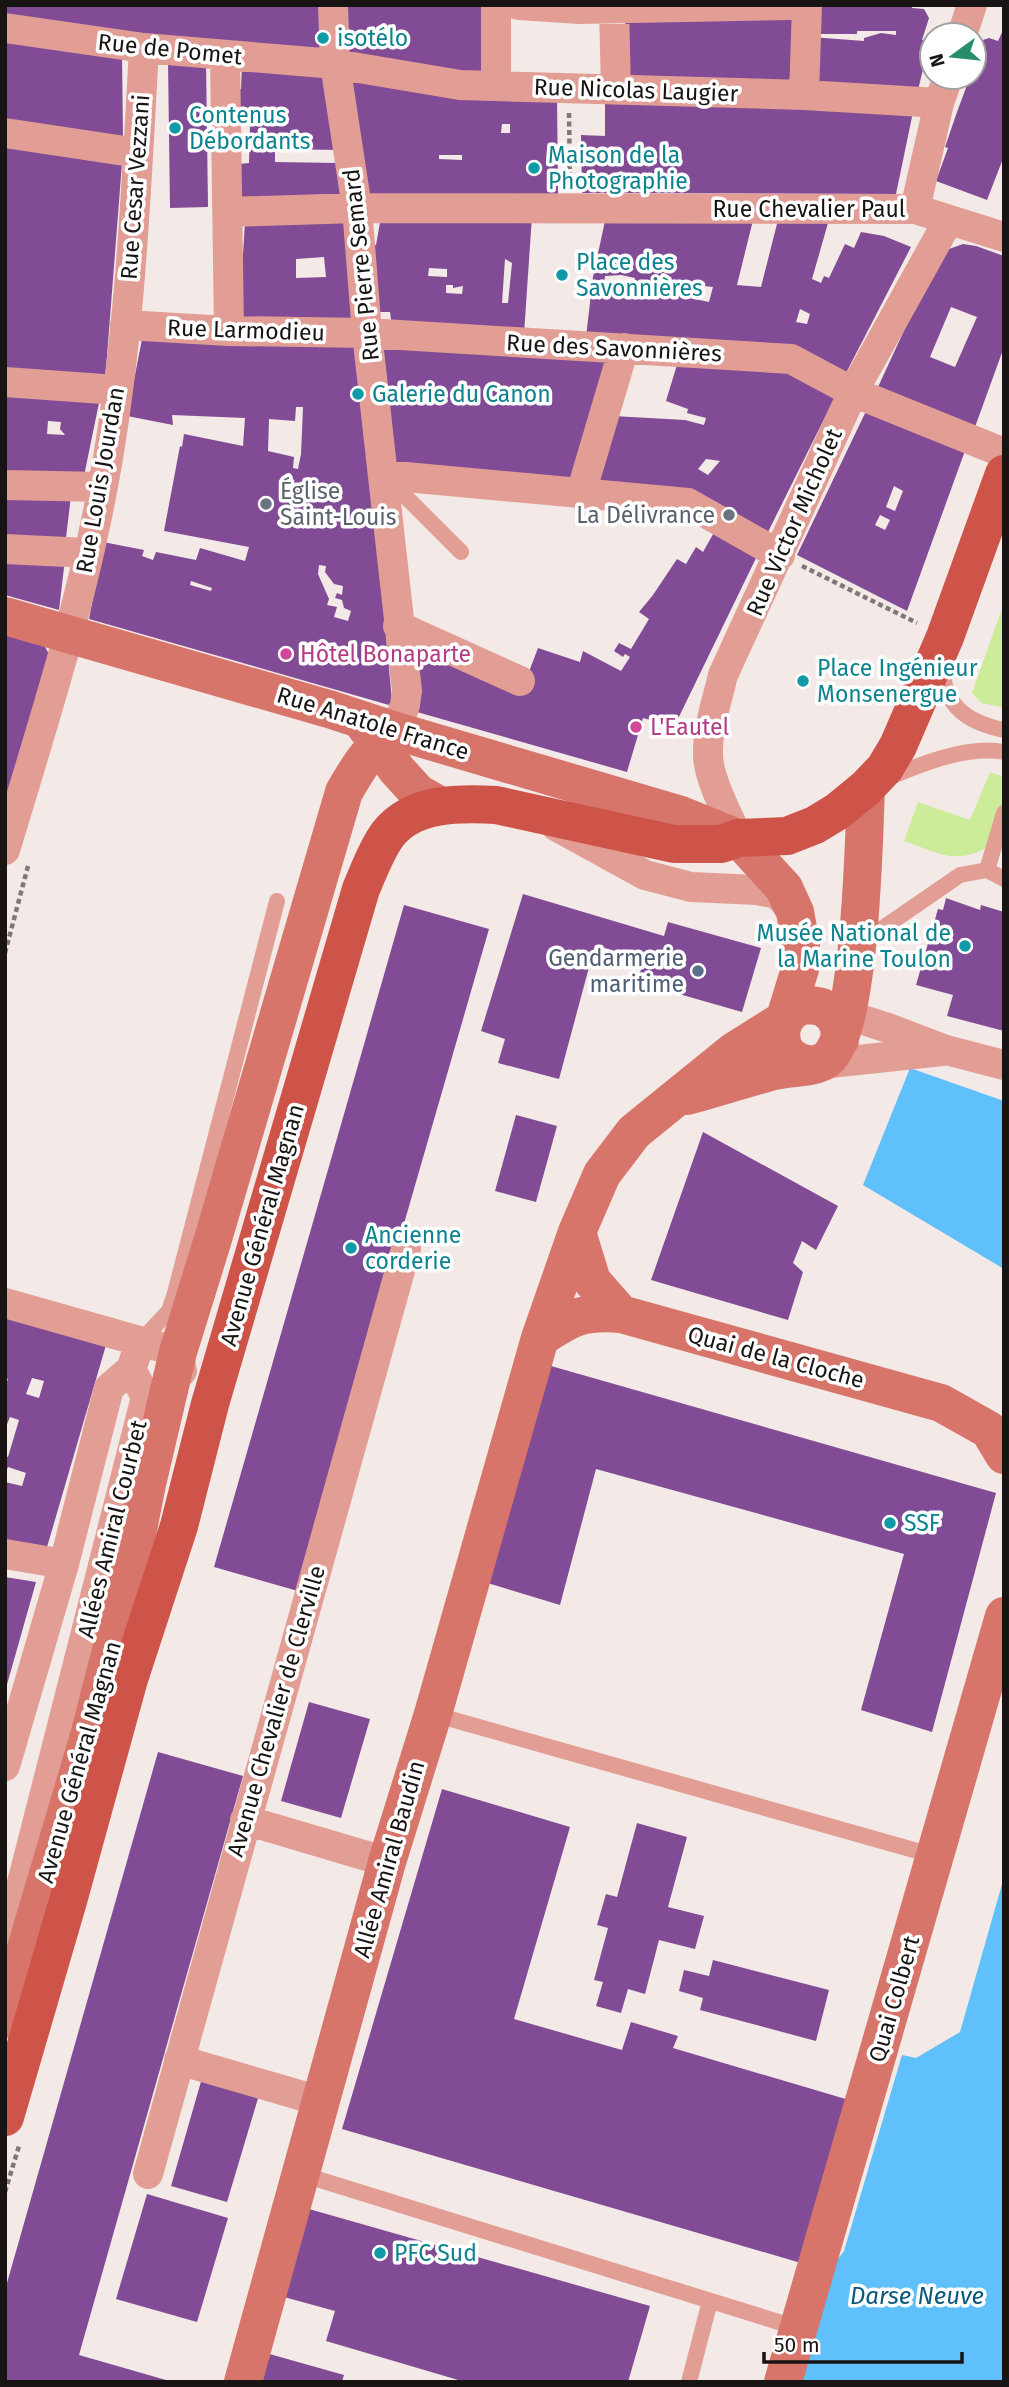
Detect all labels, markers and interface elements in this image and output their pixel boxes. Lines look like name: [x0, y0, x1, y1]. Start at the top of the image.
north arrow: [918, 21, 988, 91]
place label: isotélo: [337, 24, 408, 52]
street label: Rue de Pomet: [96, 27, 244, 71]
marker: isotélo: [315, 30, 331, 46]
text: N: [924, 51, 950, 69]
street label: Rue Nicolas Laugier: [533, 72, 739, 108]
street label: Rue Cesar Vezzani: [115, 93, 155, 281]
place label: Contenus Débordants: [189, 101, 310, 155]
marker: Contenus Débordants: [167, 120, 183, 136]
place label: Maison de la Photographie: [548, 141, 688, 195]
marker: Maison de la Photographie: [526, 160, 542, 176]
street label: Rue Pierre Semard: [337, 167, 385, 363]
street label: Rue Chevalier Paul: [712, 195, 906, 223]
place label: Place des Savonnières: [576, 248, 703, 302]
marker: Place des Savonnières: [554, 267, 570, 283]
street label: Rue Larmodieu: [167, 313, 325, 347]
street label: Rue des Savonnières: [505, 328, 723, 368]
place label: Galerie du Canon: [372, 380, 551, 408]
street label: Rue Louis Jourdan: [70, 385, 130, 575]
marker: Galerie du Canon: [350, 386, 366, 402]
street label: Rue Victor Micholet: [740, 423, 848, 620]
place label: Église Saint-Louis: [280, 476, 397, 531]
marker: Église Saint-Louis: [258, 496, 274, 512]
place label: La Délivrance: [576, 501, 715, 529]
marker: La Délivrance: [721, 507, 737, 523]
place label: Hôtel Bonaparte: [300, 640, 471, 668]
marker: Hôtel Bonaparte: [278, 646, 294, 662]
place label: Place Ingénieur Monsenergue: [817, 654, 978, 708]
marker: Place Ingénieur Monsenergue: [795, 673, 811, 689]
street label: Rue Anatole France: [274, 680, 472, 766]
place label: L'Eautel: [650, 713, 730, 741]
marker: L'Eautel: [628, 719, 644, 735]
place label: Musée National de la Marine Toulon: [756, 919, 951, 973]
marker: Musée National de la Marine Toulon: [957, 938, 973, 954]
place label: Gendarmerie maritime: [548, 944, 684, 998]
marker: Gendarmerie maritime: [690, 963, 706, 979]
street label: Avenue Général Magnan: [214, 1101, 310, 1349]
place label: Ancienne corderie: [365, 1221, 461, 1275]
marker: Ancienne corderie: [343, 1240, 359, 1256]
street label: Quai de la Cloche: [685, 1320, 867, 1394]
street label: Allées Amiral Courbet: [71, 1416, 153, 1641]
place label: SSF: [904, 1509, 940, 1537]
marker: SSF: [882, 1515, 898, 1531]
street label: Avenue Chevalier de Clerville: [221, 1562, 331, 1860]
street label: Avenue Général Magnan: [31, 1638, 127, 1886]
street label: Allée Amiral Baudin: [347, 1757, 431, 1961]
street label: Quai Colbert: [863, 1932, 926, 2066]
place label: PFC Sud: [394, 2239, 477, 2267]
marker: PFC Sud: [372, 2245, 388, 2261]
water label: Darse Neuve: [850, 2282, 984, 2310]
scale bar: [764, 2320, 962, 2364]
text: 50 m: [774, 2332, 820, 2358]

